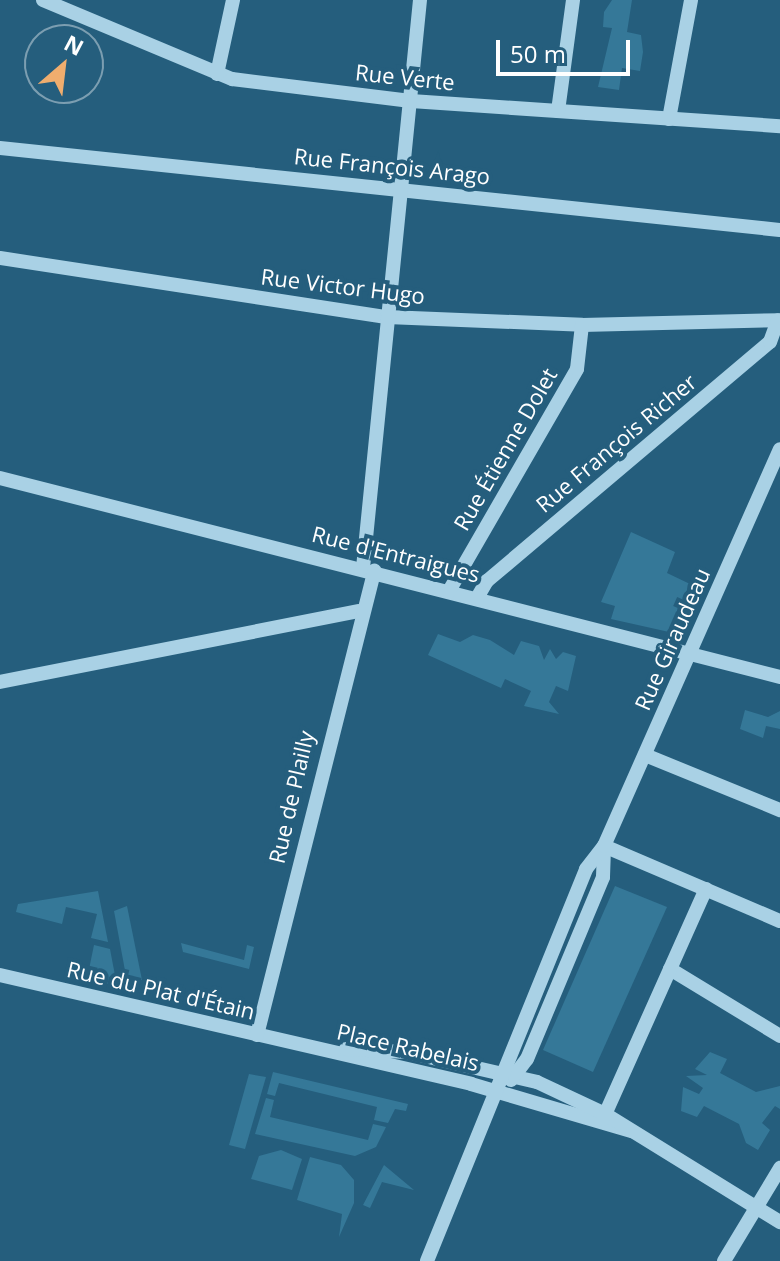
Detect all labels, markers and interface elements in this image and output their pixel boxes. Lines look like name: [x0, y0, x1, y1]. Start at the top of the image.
north arrow: [24, 24, 104, 104]
scale bar: [500, 24, 634, 74]
text: N: [59, 27, 89, 62]
text: 50 m: [510, 37, 566, 70]
street label: Rue Verte: [354, 59, 456, 95]
street label: Rue François Arago: [293, 143, 491, 189]
street label: Rue Victor Hugo: [259, 263, 427, 309]
street label: Rue Étienne Dolet: [448, 363, 562, 535]
street label: Rue François Richer: [530, 368, 702, 518]
street label: Rue d'Entraigues: [309, 520, 483, 588]
street label: Rue Giraudeau: [629, 564, 715, 714]
street label: Rue de Plailly: [263, 728, 319, 866]
street label: Rue du Plat d'Étain: [64, 956, 258, 1024]
street label: Place Rabelais: [334, 1018, 482, 1076]

